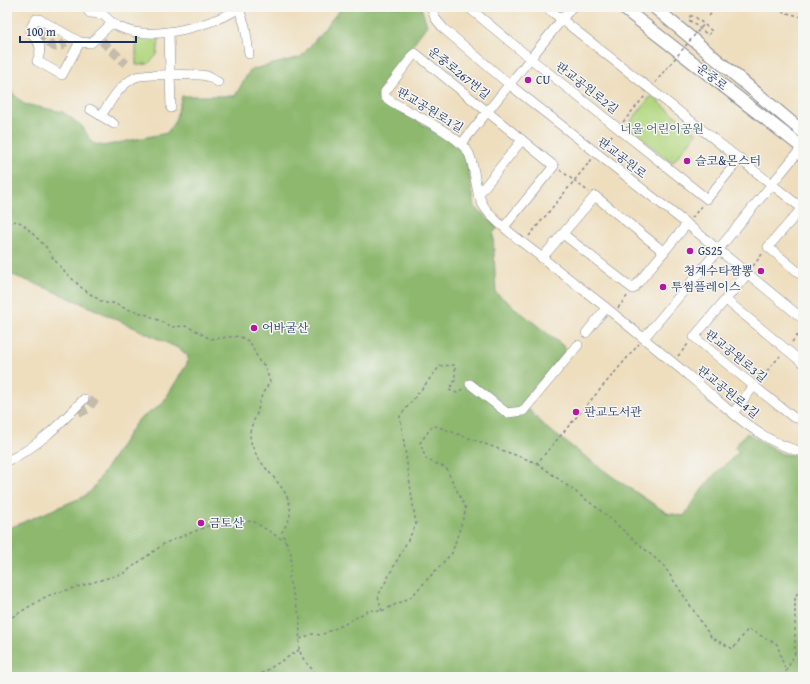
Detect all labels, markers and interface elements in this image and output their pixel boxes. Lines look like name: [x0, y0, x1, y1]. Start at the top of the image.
scale bar: [20, 18, 136, 44]
text: 100 m: [26, 23, 56, 40]
street label: 운중로267번길: [425, 42, 494, 103]
street label: 판교공원로2길: [552, 58, 622, 117]
street label: 운중로: [693, 59, 732, 94]
place label: CU: [536, 71, 551, 88]
marker: CU: [523, 75, 533, 85]
street label: 판교공원로1길: [394, 83, 467, 136]
park label: 너울 어린이공원: [620, 120, 704, 137]
street label: 판교공원로: [594, 133, 651, 182]
place label: 슬코&몬스터: [695, 152, 761, 169]
marker: 슬코&몬스터: [682, 156, 692, 166]
place label: GS25: [698, 242, 723, 259]
marker: GS25: [685, 246, 695, 256]
place label: 청계수타짬뽕: [683, 262, 753, 279]
marker: 청계수타짬뽕: [756, 266, 766, 276]
place label: 투썸플레이스: [671, 278, 741, 295]
marker: 투썸플레이스: [658, 282, 668, 292]
place label: 어바굴산: [262, 319, 309, 336]
marker: 어바굴산: [249, 323, 259, 333]
street label: 판교공원로3길: [702, 325, 771, 386]
street label: 판교공원로4길: [694, 361, 763, 422]
place label: 판교도서관: [584, 403, 642, 420]
marker: 판교도서관: [571, 407, 581, 417]
place label: 금토산: [209, 514, 244, 531]
marker: 금토산: [196, 518, 206, 528]

